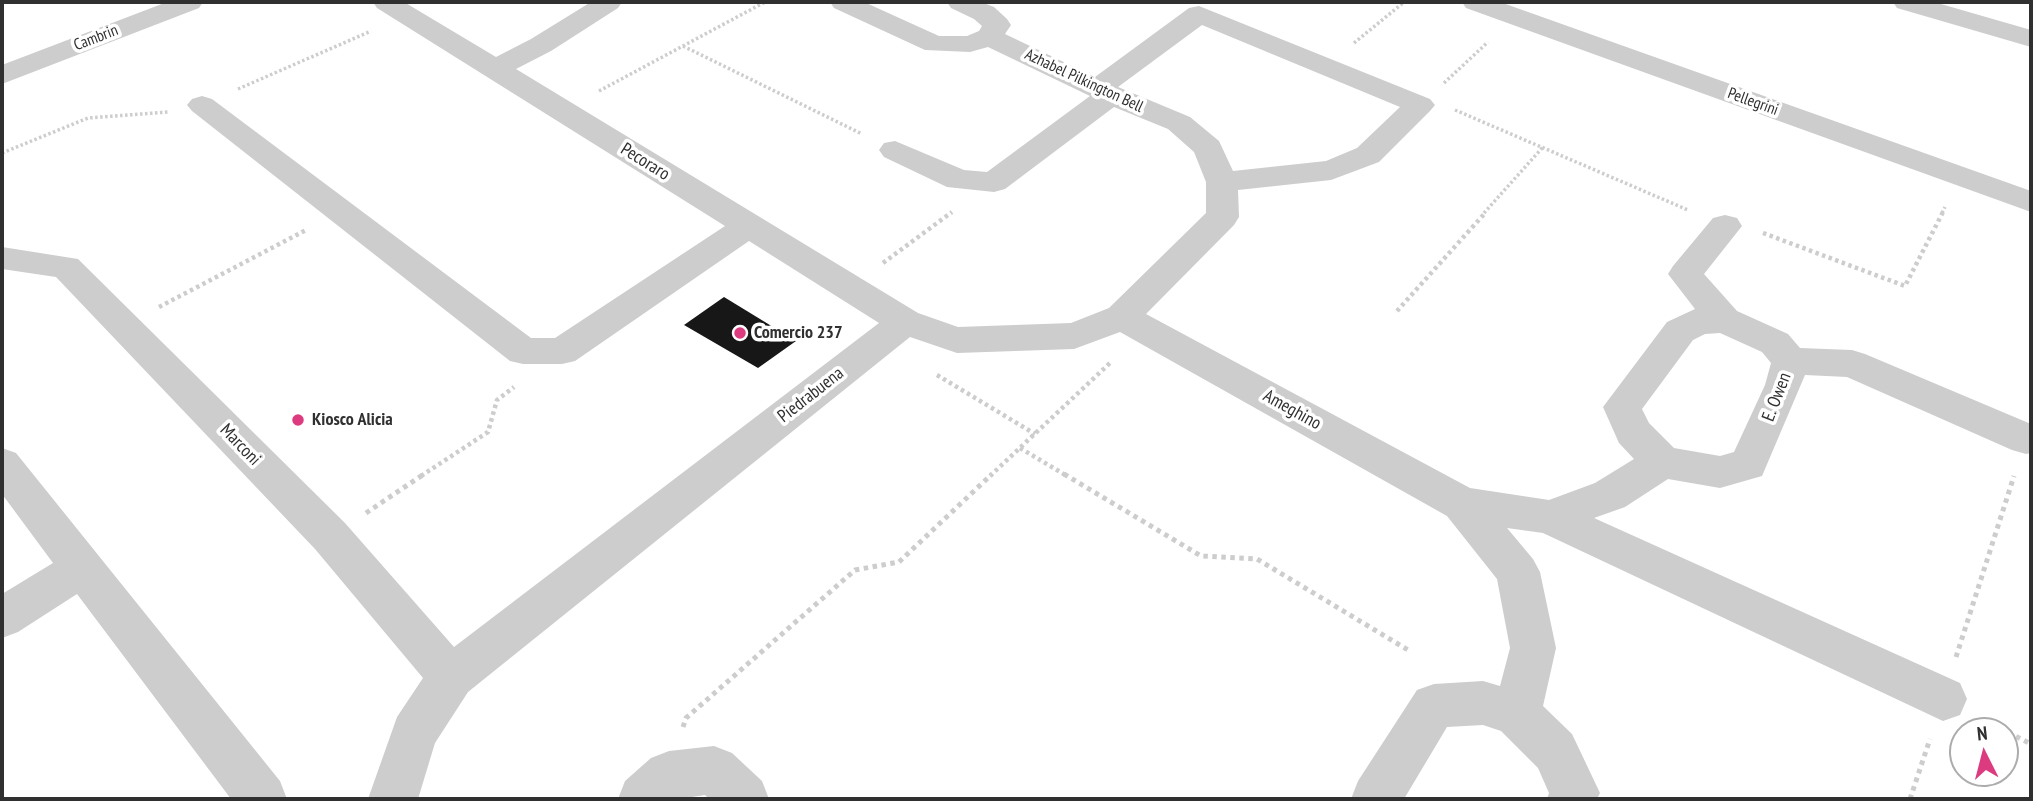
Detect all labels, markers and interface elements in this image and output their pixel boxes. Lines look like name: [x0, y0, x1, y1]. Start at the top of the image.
street label: Cambrin: [71, 21, 121, 55]
street label: Azhabel Pilkington Bell: [1022, 45, 1146, 117]
street label: Pellegrini: [1725, 84, 1781, 120]
street label: Pecoraro: [617, 139, 673, 185]
place label: Comercio 237: [754, 322, 842, 344]
marker: Comercio 237: [732, 325, 748, 341]
street label: Piedrabuena: [774, 363, 848, 427]
street label: E. Owen: [1758, 370, 1796, 424]
street label: Ameghino: [1259, 385, 1325, 435]
place label: Kiosco Alicia: [312, 409, 393, 431]
marker: Kiosco Alicia: [290, 412, 306, 428]
street label: Marconi: [215, 420, 265, 470]
north arrow: [1949, 717, 2019, 787]
text: N: [1976, 721, 1988, 746]

